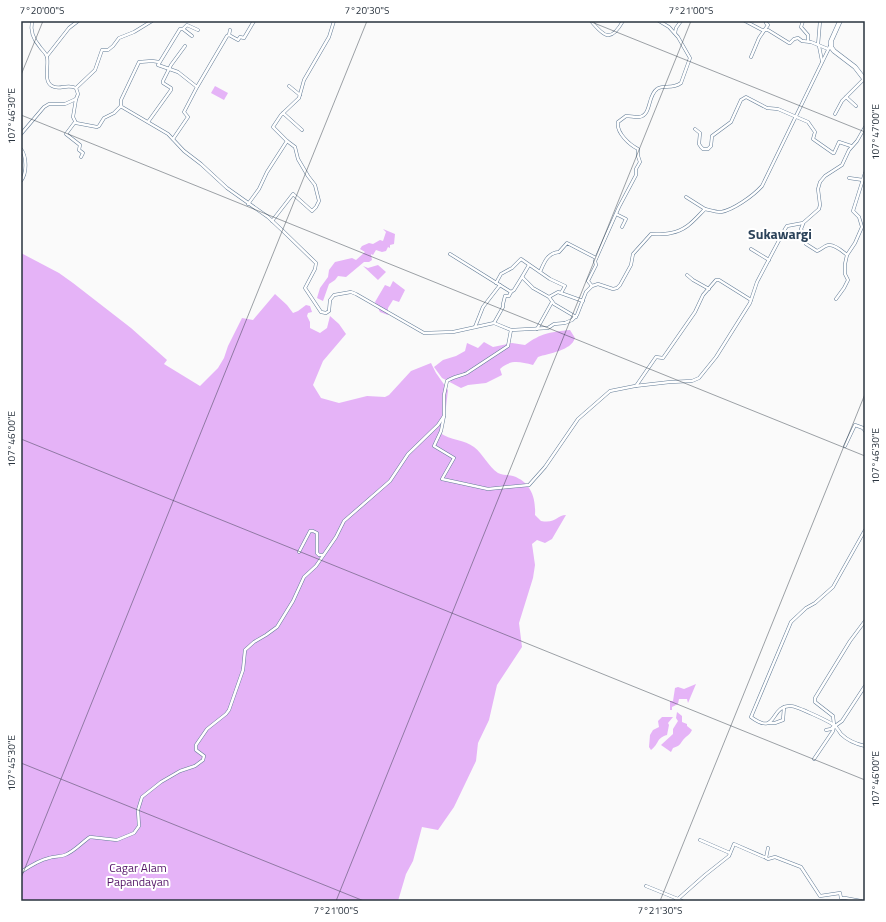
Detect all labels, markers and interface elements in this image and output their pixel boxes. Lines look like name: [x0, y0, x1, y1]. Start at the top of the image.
text: 7°20'00"S: [20, 3, 64, 18]
text: 7°20'30"S: [345, 3, 389, 18]
text: 7°21'00"S: [669, 3, 713, 18]
text: 107°46'30"E: [4, 87, 19, 144]
text: 107°47'00"E: [868, 103, 883, 160]
district label: Sukawargi: [748, 223, 812, 244]
text: 107°46'00"E: [4, 410, 19, 467]
text: 107°46'30"E: [868, 427, 883, 484]
text: 107°45'30"E: [4, 734, 19, 791]
text: 107°46'00"E: [868, 750, 883, 807]
park label: Cagar Alam Papandayan: [107, 858, 169, 891]
text: 7°21'00"S: [314, 903, 358, 918]
text: 7°21'30"S: [638, 903, 682, 918]

